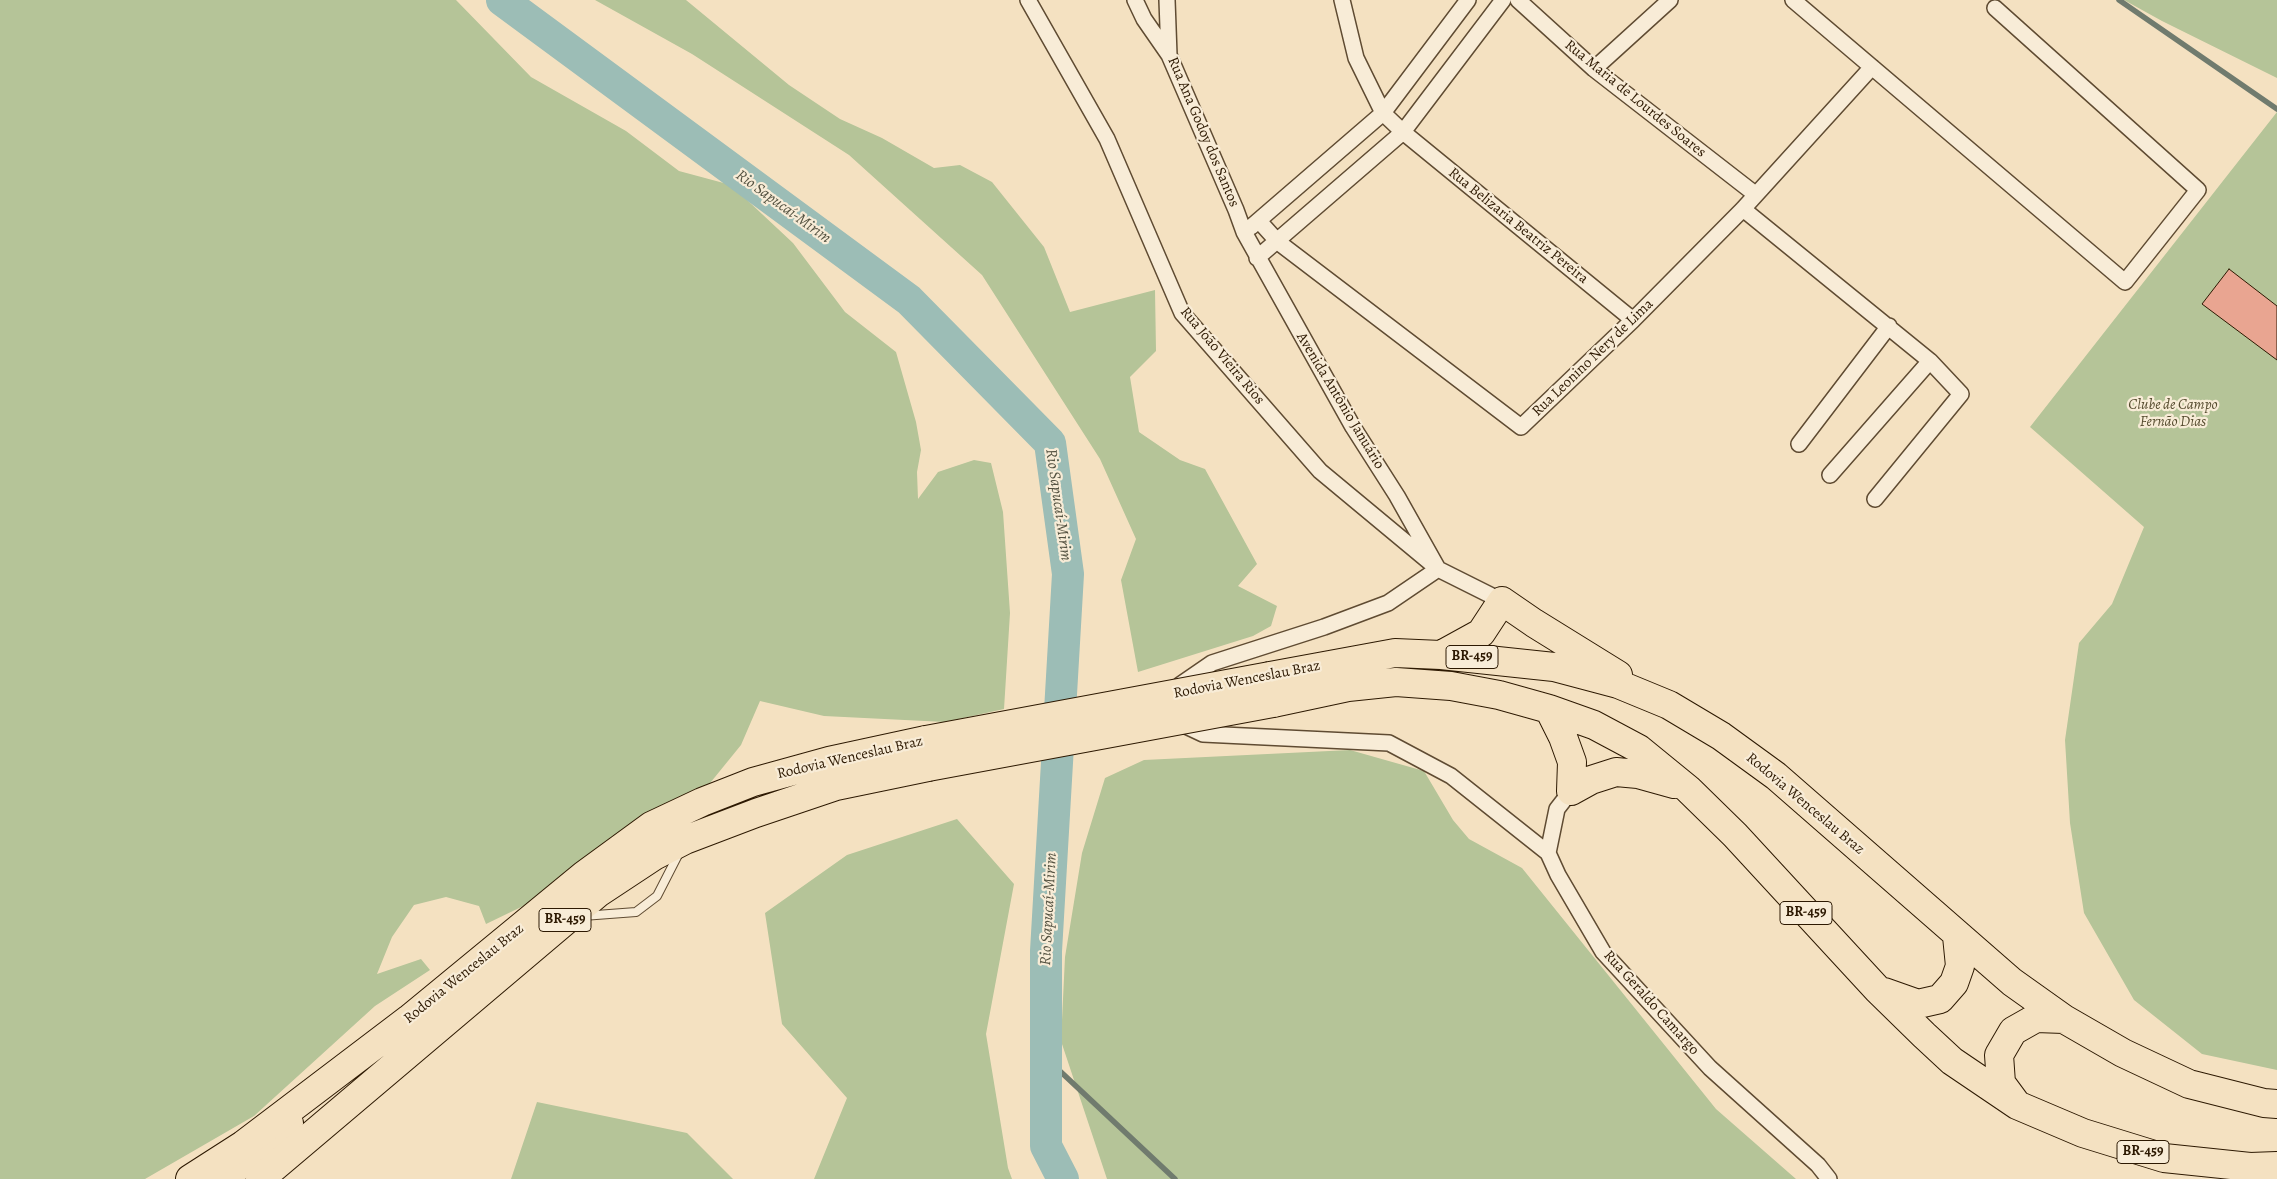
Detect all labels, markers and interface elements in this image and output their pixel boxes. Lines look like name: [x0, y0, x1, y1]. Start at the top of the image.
street label: Rua Maria de Lourdes Soares: [1561, 36, 1709, 162]
street label: Rua Ana Godoy dos Santos: [1163, 54, 1243, 210]
street label: Rua Belizaria Beatriz Pereira: [1444, 164, 1592, 288]
water label: Rio Sapucaí-Mirim: [732, 166, 834, 248]
street label: Rua Leonino Nery de Lima: [1529, 295, 1657, 421]
street label: Rua João Vieira Rios: [1176, 303, 1268, 409]
street label: Avenida Antônio Januário: [1292, 329, 1388, 473]
park label: Clube de Campo Fernão Dias: [2128, 396, 2218, 431]
water label: Rio Sapucaí-Mirim: [1041, 448, 1075, 562]
road number: BR-459: [1446, 646, 1498, 669]
street label: Rodovia Wenceslau Braz: [1172, 657, 1322, 703]
street label: Rodovia Wenceslau Braz: [775, 732, 925, 784]
street label: Rodovia Wenceslau Braz: [1742, 749, 1868, 859]
water label: Rio Sapucaí-Mirim: [1036, 852, 1062, 966]
road number: BR-459: [1780, 901, 1832, 924]
road number: BR-459: [539, 908, 591, 932]
street label: Rodovia Wenceslau Braz: [400, 920, 528, 1028]
street label: Rua Geraldo Camargo: [1599, 947, 1703, 1059]
road number: BR-459: [2117, 1140, 2169, 1164]

